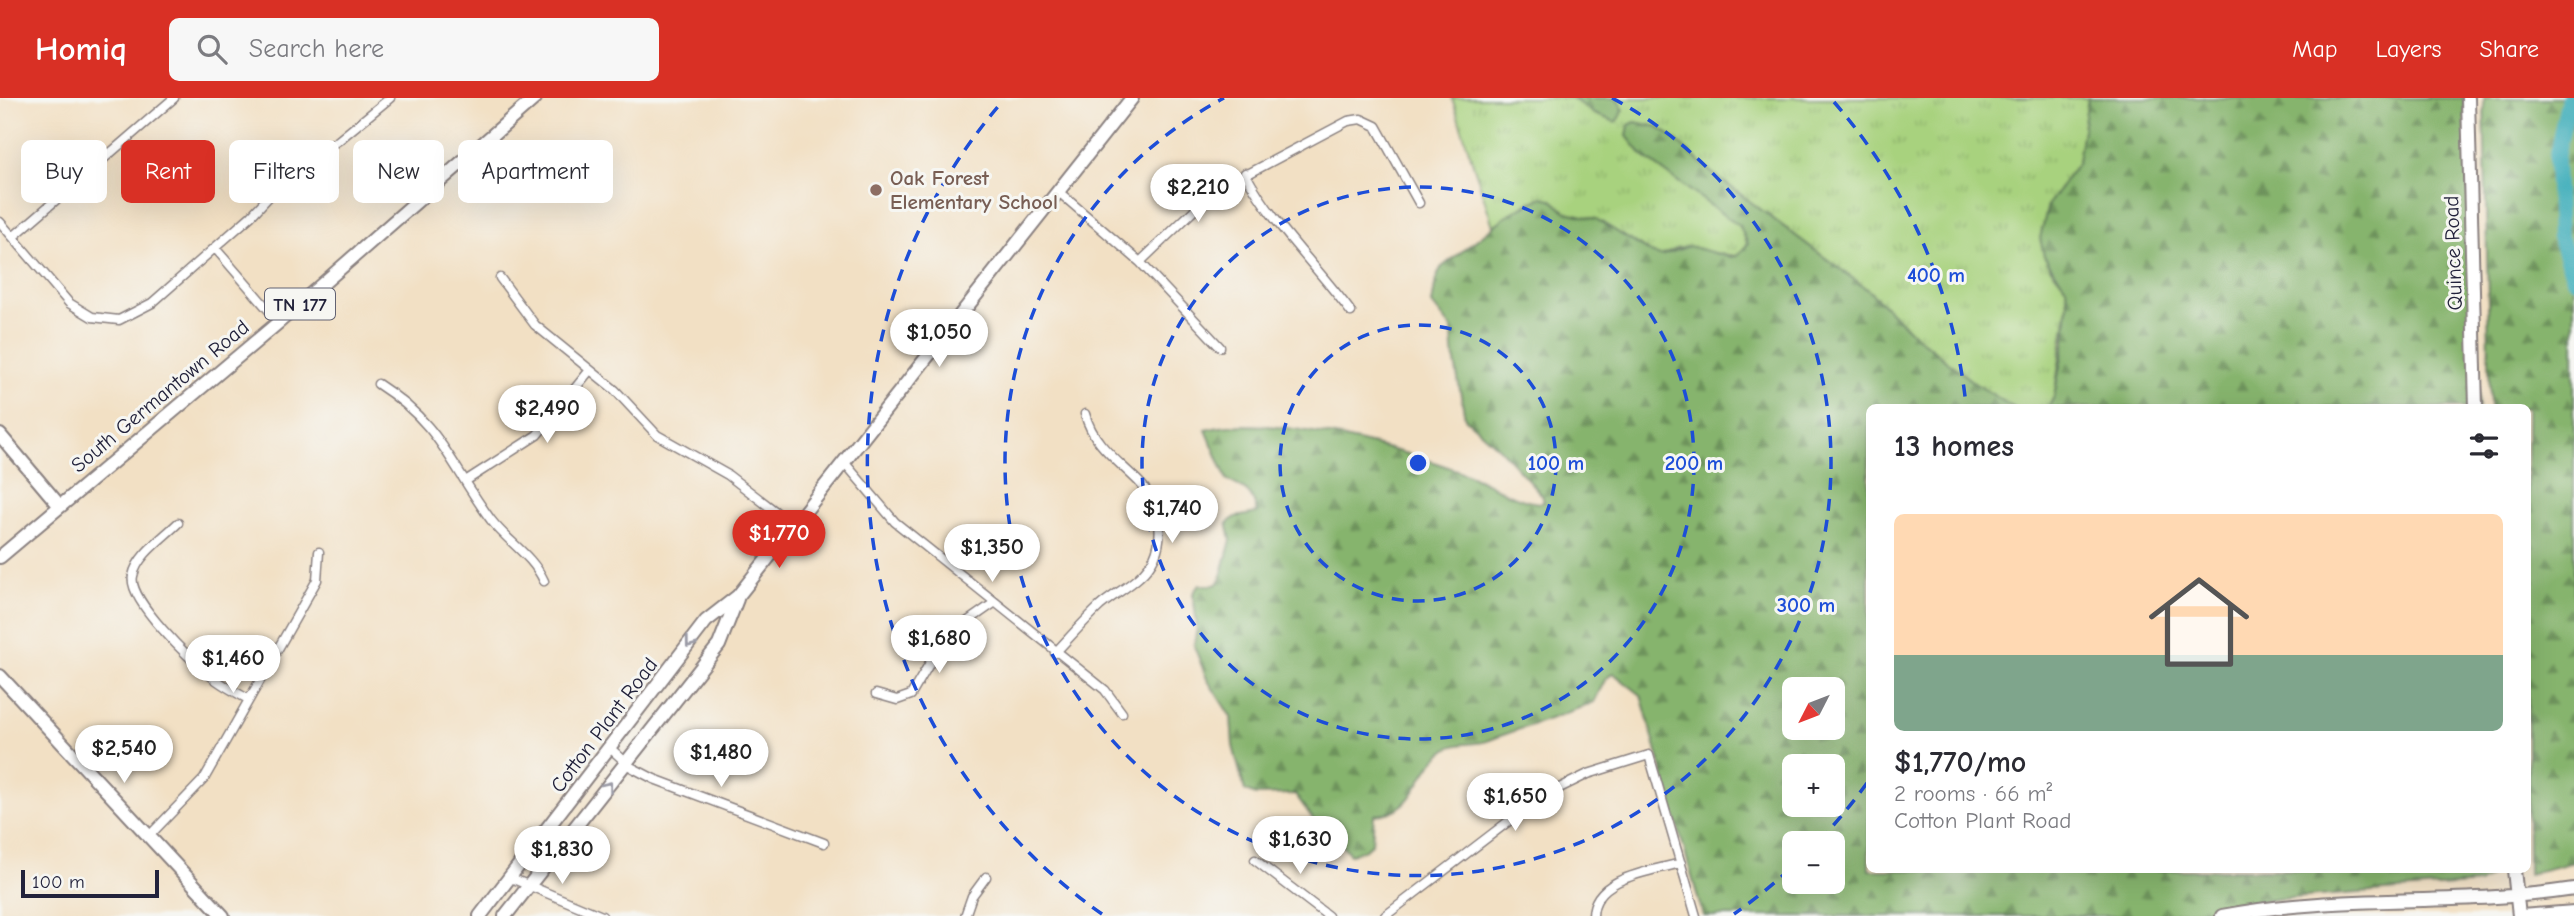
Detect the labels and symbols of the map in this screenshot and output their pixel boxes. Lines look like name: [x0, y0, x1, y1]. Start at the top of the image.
pin: $2,210: [1141, 164, 1255, 224]
place label: Oak Forest Elementary School: [890, 166, 1058, 214]
marker: Oak Forest Elementary School: [868, 182, 884, 198]
street label: Quince Road: [2439, 195, 2467, 311]
text: 400 m: [1907, 263, 1965, 287]
road number: TN 177: [265, 288, 335, 320]
pin: $1,050: [882, 310, 996, 369]
street label: South Germantown Road: [66, 315, 254, 477]
pin: $2,490: [490, 386, 604, 445]
centre of rings: [1406, 451, 1430, 475]
text: 100 m: [1528, 451, 1584, 475]
text: 200 m: [1665, 451, 1723, 475]
pin: $1,740: [1115, 486, 1229, 545]
pin: $1,770: [722, 510, 836, 570]
pin: $1,350: [935, 524, 1049, 584]
text: 300 m: [1777, 593, 1835, 617]
pin: $1,680: [882, 616, 996, 675]
one-way arrow: [685, 635, 698, 648]
pin: $1,460: [176, 636, 290, 695]
street label: Cotton Plant Road: [546, 653, 662, 797]
north arrow: [1782, 677, 1844, 740]
pin: $2,540: [67, 726, 181, 785]
pin: $1,480: [664, 730, 778, 789]
pin: $1,650: [1458, 774, 1572, 833]
one-way arrow: [600, 781, 613, 793]
pin: $1,630: [1243, 816, 1357, 876]
pin: $1,830: [505, 826, 619, 886]
scale bar: [21, 867, 159, 899]

